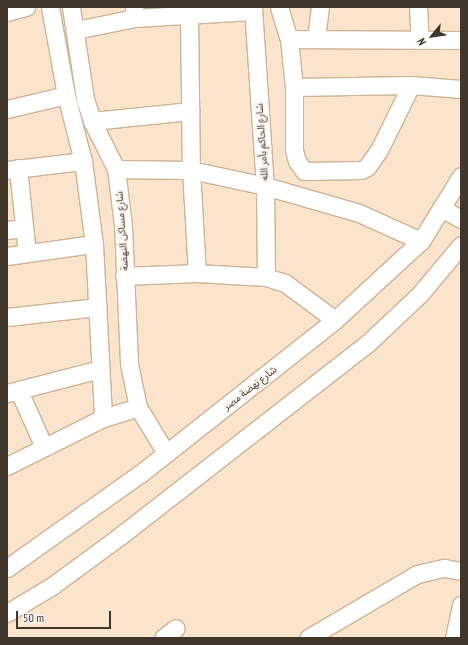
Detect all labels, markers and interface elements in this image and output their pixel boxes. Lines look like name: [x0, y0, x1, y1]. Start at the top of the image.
north arrow: [412, 16, 452, 56]
text: N: [414, 36, 429, 48]
street label: شارع الحاكم بأمر الله: [253, 103, 271, 181]
street label: شارع مساكن النهضة: [113, 191, 131, 271]
street label: شارع نهضة مصر: [221, 363, 279, 413]
scale bar: [18, 603, 113, 629]
text: 50 m: [23, 610, 44, 625]

